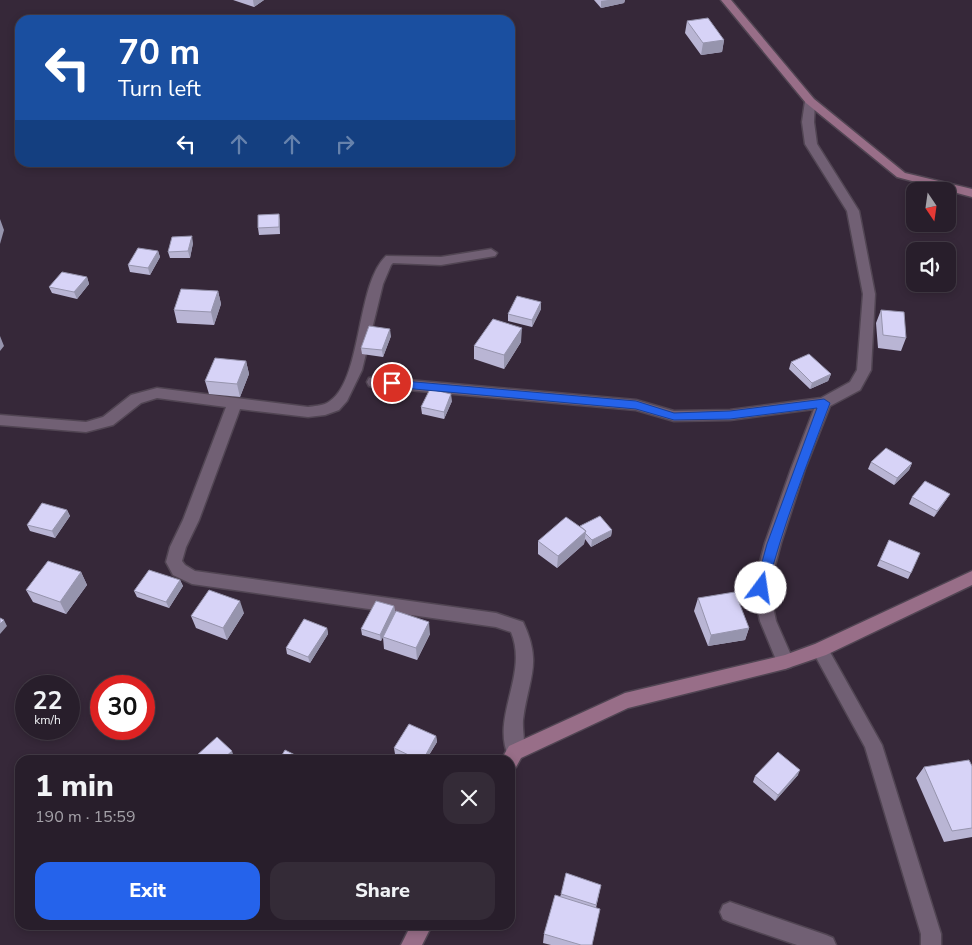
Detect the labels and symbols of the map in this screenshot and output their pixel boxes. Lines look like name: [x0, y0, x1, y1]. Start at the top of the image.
north arrow: [906, 182, 956, 232]
pin: [371, 362, 413, 404]
position arrow: [734, 561, 786, 613]
speed limit sign: 30: [90, 675, 155, 740]

